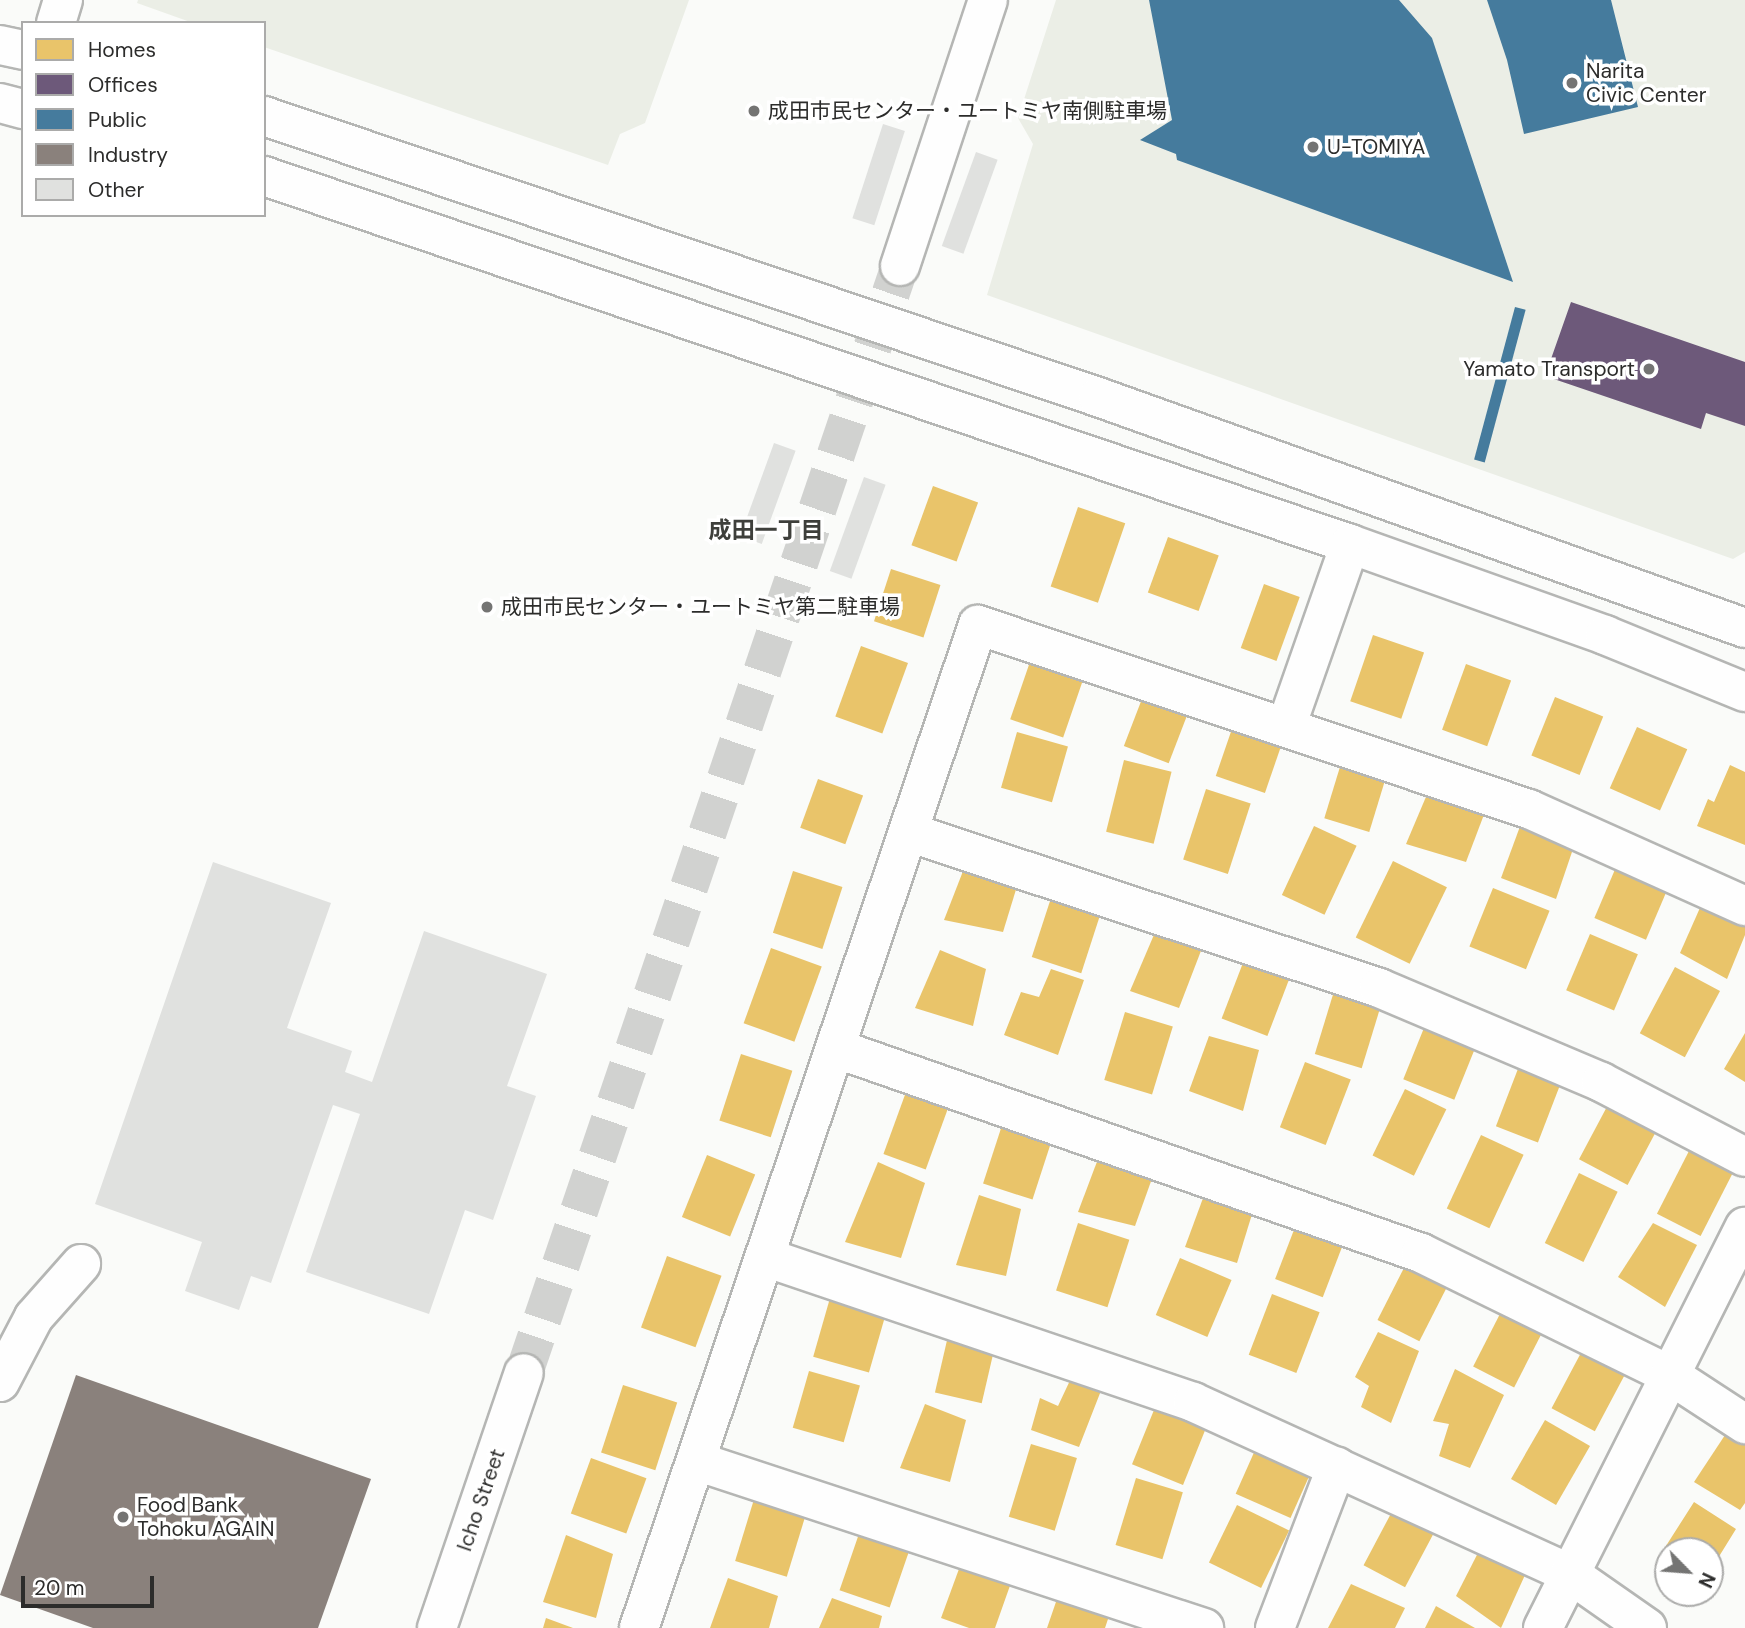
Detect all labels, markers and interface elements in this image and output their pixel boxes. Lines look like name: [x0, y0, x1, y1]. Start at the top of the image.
legend: [21, 21, 266, 217]
text: Homes: [88, 36, 156, 64]
place label: Narita Civic Center: [1586, 58, 1706, 108]
text: Offices: [88, 71, 158, 99]
marker: Narita Civic Center: [1564, 75, 1580, 91]
place label: 成田市民センター・ユートミヤ南側駐車場: [768, 98, 1167, 124]
marker: 成田市民センター・ユートミヤ南側駐車場: [746, 103, 762, 119]
text: Public: [88, 106, 147, 134]
place label: U-TOMIYA: [1327, 134, 1426, 160]
marker: U-TOMIYA: [1305, 139, 1321, 155]
text: Industry: [88, 141, 168, 169]
text: Other: [88, 176, 144, 204]
place label: Yamato Transport: [1463, 356, 1635, 382]
marker: Yamato Transport: [1641, 361, 1657, 377]
district label: 成田一丁目: [709, 516, 823, 544]
place label: 成田市民センター・ユートミヤ第二駐車場: [501, 594, 900, 620]
marker: 成田市民センター・ユートミヤ第二駐車場: [479, 599, 495, 615]
street label: Icho Street: [452, 1446, 510, 1554]
place label: Food Bank Tohoku AGAIN: [137, 1492, 274, 1542]
marker: Food Bank Tohoku AGAIN: [115, 1509, 131, 1525]
north arrow: [1654, 1537, 1724, 1607]
scale bar: [24, 1562, 158, 1606]
text: N: [1692, 1569, 1721, 1592]
text: 20 m: [34, 1574, 85, 1602]

